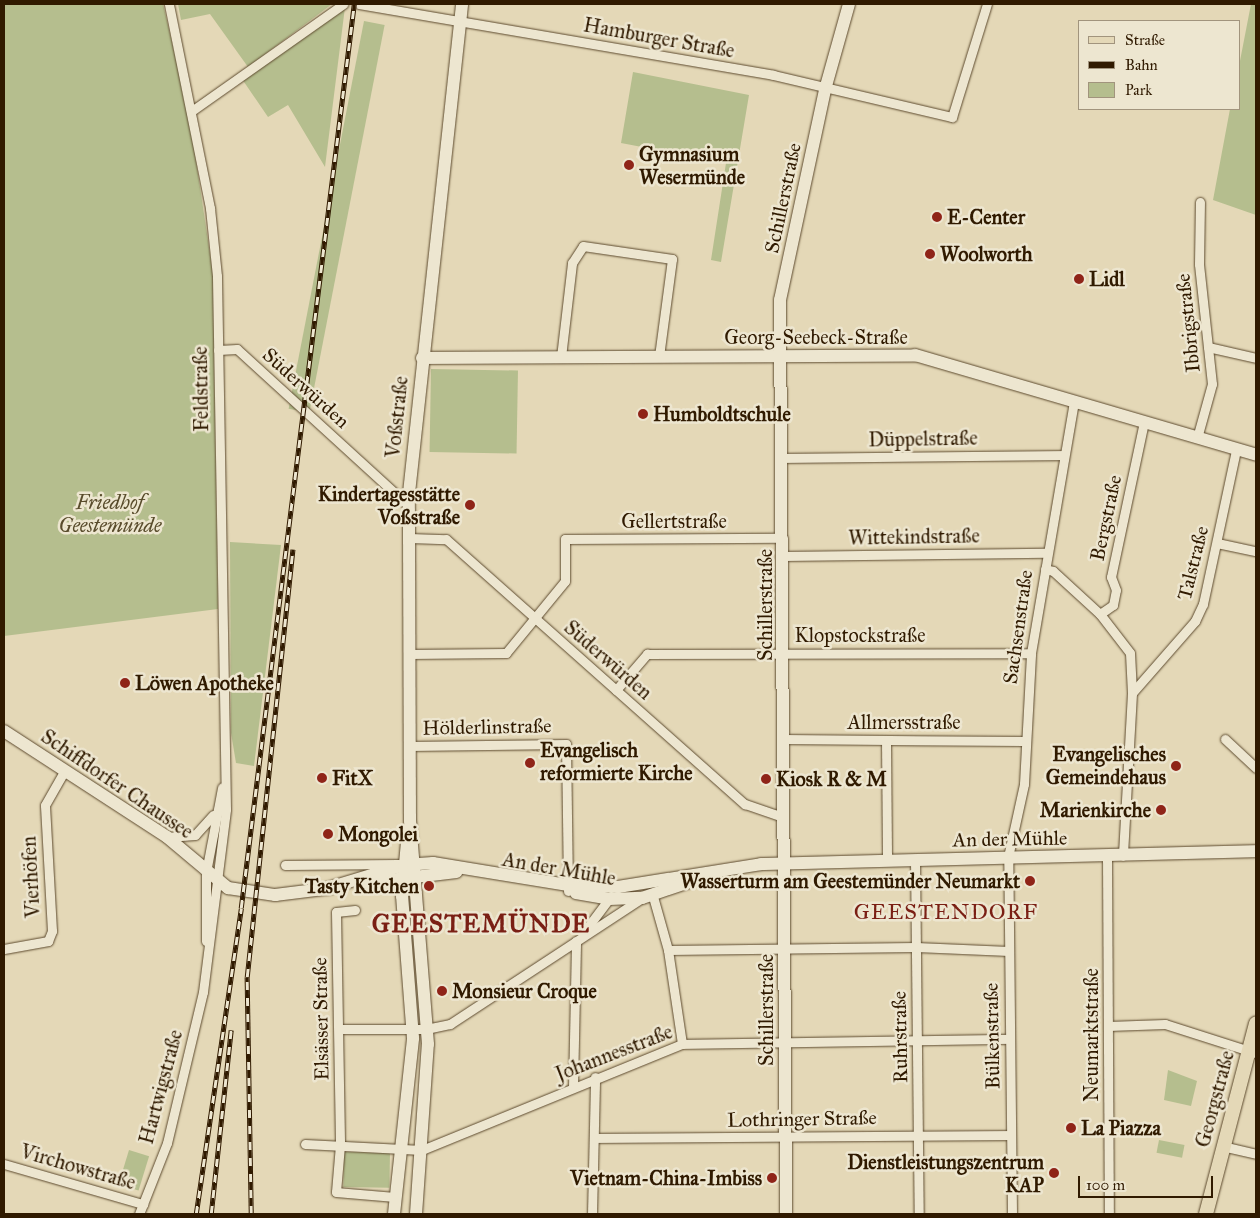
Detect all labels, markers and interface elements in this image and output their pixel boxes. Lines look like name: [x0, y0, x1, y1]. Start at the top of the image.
street label: Hamburger Straße: [582, 13, 736, 63]
legend: [1078, 20, 1240, 110]
text: Straße: [1125, 31, 1165, 49]
text: Bahn: [1125, 56, 1158, 74]
text: Park: [1125, 81, 1152, 99]
street label: Schillerstraße: [760, 141, 806, 255]
place label: Gymnasium Wesermünde: [639, 142, 745, 189]
marker: Gymnasium Wesermünde: [623, 159, 635, 171]
place label: E-Center: [947, 205, 1025, 229]
marker: E-Center: [931, 211, 943, 223]
place label: Woolworth: [940, 242, 1033, 266]
marker: Woolworth: [924, 248, 936, 260]
place label: Lidl: [1089, 267, 1125, 291]
street label: Ibbrigstraße: [1171, 272, 1205, 374]
marker: Lidl: [1073, 273, 1085, 285]
street label: Georg-Seebeck-Straße: [724, 325, 908, 349]
street label: Süderwürden: [258, 343, 354, 433]
street label: Feldstraße: [188, 346, 214, 432]
street label: Voßstraße: [381, 375, 413, 459]
place label: Humboldtschule: [653, 402, 791, 426]
marker: Humboldtschule: [637, 408, 649, 420]
street label: Düppelstraße: [868, 426, 978, 452]
street label: Bergstraße: [1085, 473, 1127, 563]
place label: Kindertagesstätte Voßstraße: [318, 482, 460, 529]
park label: Friedhof Geestemünde: [59, 491, 161, 538]
marker: Kindertagesstätte Voßstraße: [464, 499, 476, 511]
street label: Gellertstraße: [621, 509, 727, 533]
street label: Wittekindstraße: [848, 524, 980, 550]
street label: Talstraße: [1172, 524, 1214, 602]
street label: Schillerstraße: [753, 549, 777, 661]
street label: Sachsenstraße: [998, 568, 1038, 686]
street label: Süderwürden: [559, 615, 657, 705]
street label: Klopstockstraße: [794, 623, 926, 647]
place label: Löwen Apotheke: [135, 671, 274, 695]
marker: Löwen Apotheke: [119, 677, 131, 689]
street label: Allmersstraße: [847, 710, 961, 734]
street label: Hölderlinstraße: [422, 714, 552, 740]
street label: Schiffdorfer Chaussee: [37, 724, 197, 844]
place label: Evangelisch reformierte Kirche: [540, 739, 693, 786]
place label: Evangelisches Gemeindehaus: [1046, 742, 1166, 789]
marker: Evangelisch reformierte Kirche: [524, 757, 536, 769]
marker: Evangelisches Gemeindehaus: [1170, 760, 1182, 772]
place label: FitX: [332, 766, 373, 790]
place label: Kiosk R & M: [776, 767, 887, 791]
marker: FitX: [316, 772, 328, 784]
marker: Kiosk R & M: [760, 773, 772, 785]
place label: Marienkirche: [1040, 798, 1151, 822]
marker: Marienkirche: [1155, 804, 1167, 816]
place label: Mongolei: [338, 822, 418, 846]
street label: An der Mühle: [952, 826, 1068, 852]
marker: Mongolei: [322, 828, 334, 840]
street label: Vierhöfen: [17, 835, 45, 919]
street label: An der Mühle: [500, 847, 618, 891]
place label: Wasserturm am Geestemünder Neumarkt: [680, 869, 1020, 893]
place label: Tasty Kitchen: [305, 874, 419, 898]
marker: Wasserturm am Geestemünder Neumarkt: [1024, 875, 1036, 887]
marker: Tasty Kitchen: [423, 880, 435, 892]
district label: GEESTENDORF: [852, 899, 1040, 925]
district label: GEESTEMÜNDE: [370, 909, 592, 939]
street label: Schillerstraße: [754, 954, 778, 1066]
street label: Elsässer Straße: [308, 957, 334, 1081]
street label: Neumarktstraße: [1079, 968, 1103, 1102]
place label: Monsieur Croque: [452, 979, 597, 1003]
street label: Bülkenstraße: [979, 983, 1005, 1089]
marker: Monsieur Croque: [436, 985, 448, 997]
street label: Ruhrstraße: [887, 991, 913, 1083]
street label: Johannesstraße: [552, 1020, 676, 1086]
street label: Hartwigstraße: [134, 1027, 188, 1147]
street label: Georgstraße: [1191, 1048, 1239, 1150]
street label: Lothringer Straße: [727, 1106, 877, 1132]
place label: La Piazza: [1081, 1116, 1161, 1140]
marker: La Piazza: [1065, 1122, 1077, 1134]
street label: Virchowstraße: [18, 1139, 138, 1195]
place label: Dienstleistungszentrum KAP: [847, 1150, 1044, 1197]
place label: Vietnam-China-Imbiss: [570, 1166, 762, 1190]
scale bar: [1080, 1166, 1215, 1198]
marker: Dienstleistungszentrum KAP: [1048, 1167, 1060, 1179]
marker: Vietnam-China-Imbiss: [766, 1172, 778, 1184]
text: 100 m: [1086, 1176, 1125, 1194]

